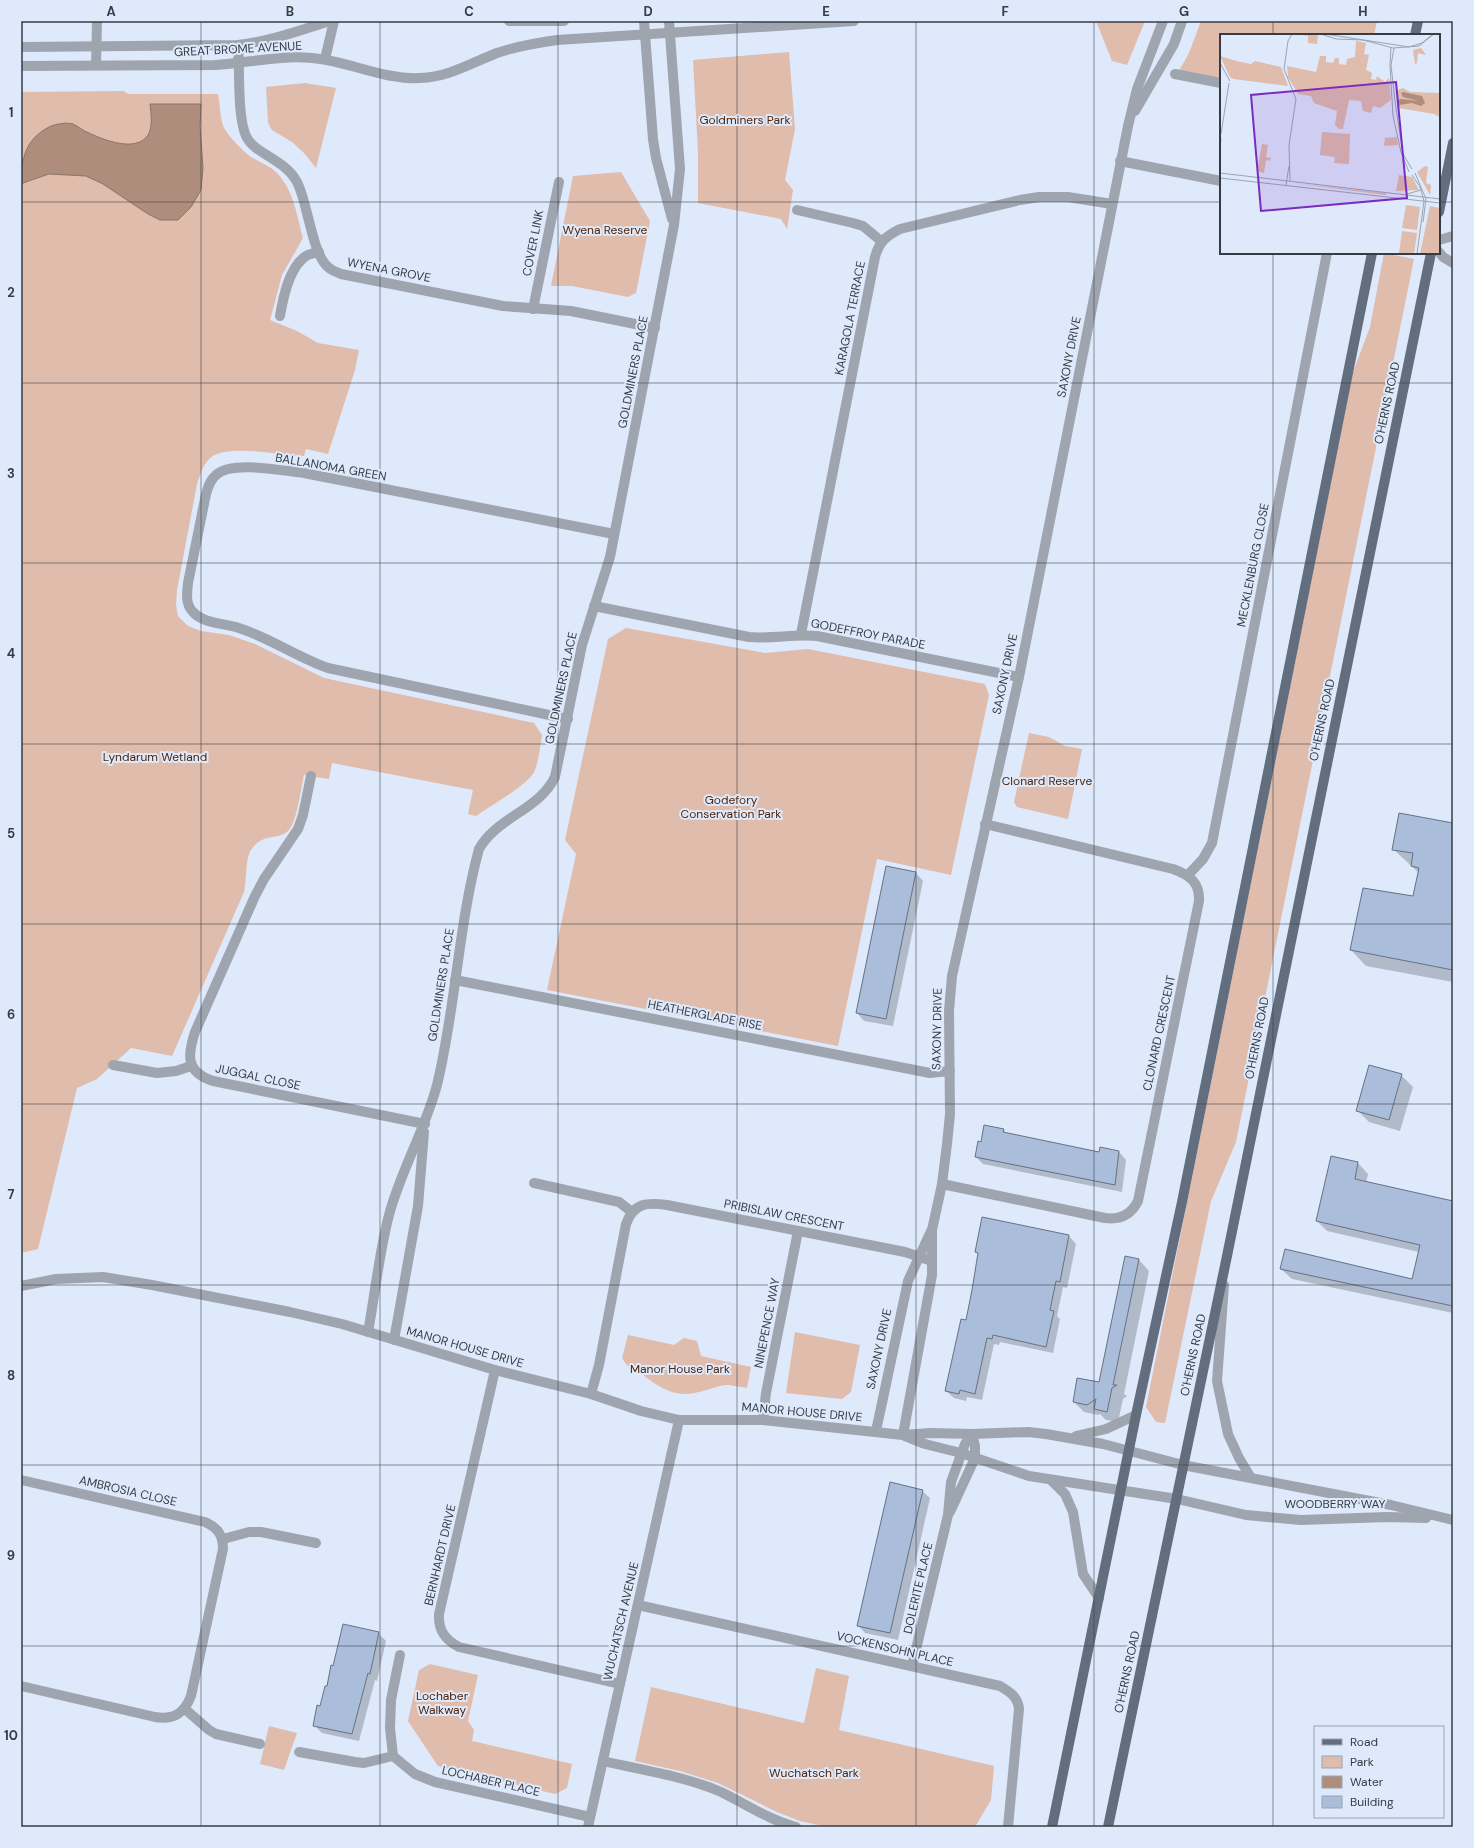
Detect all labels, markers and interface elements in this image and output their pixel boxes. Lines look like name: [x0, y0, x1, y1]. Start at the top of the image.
text: A: [106, 3, 116, 20]
text: B: [286, 3, 294, 20]
text: C: [464, 3, 474, 20]
text: D: [643, 3, 653, 20]
text: E: [822, 3, 830, 20]
text: F: [1001, 3, 1009, 20]
text: G: [1179, 3, 1189, 20]
text: H: [1358, 3, 1368, 20]
inset map: [1220, 34, 1440, 254]
street label: GREAT BROME AVENUE: [174, 38, 303, 60]
text: 1: [9, 104, 13, 121]
park label: Goldminers Park: [699, 112, 791, 128]
street label: COVER LINK: [519, 209, 547, 277]
park label: Wyena Reserve: [563, 222, 648, 238]
street label: WYENA GROVE: [346, 254, 432, 286]
street label: KARAGOLA TERRACE: [831, 259, 869, 377]
text: 2: [7, 284, 15, 301]
street label: GOLDMINERS PLACE: [614, 314, 652, 430]
street label: SAXONY DRIVE: [1053, 315, 1085, 399]
street label: O'HERNS ROAD: [1370, 360, 1404, 446]
street label: BALLANOMA GREEN: [274, 449, 388, 485]
text: 3: [7, 465, 15, 482]
street label: MECKLENBURG CLOSE: [1233, 502, 1273, 628]
street label: GODEFFROY PARADE: [809, 615, 927, 653]
street label: GOLDMINERS PLACE: [541, 630, 581, 746]
street label: SAXONY DRIVE: [989, 632, 1021, 716]
text: 4: [7, 645, 15, 662]
street label: O'HERNS ROAD: [1305, 677, 1339, 763]
park label: Lyndarum Wetland: [103, 749, 207, 765]
park label: Clonard Reserve: [1002, 773, 1092, 789]
park label: Godefory Conservation Park: [681, 792, 781, 822]
text: 5: [7, 825, 15, 842]
street label: GOLDMINERS PLACE: [424, 927, 458, 1043]
street label: CLONARD CRESCENT: [1139, 973, 1179, 1092]
street label: SAXONY DRIVE: [928, 987, 946, 1070]
street label: O'HERNS ROAD: [1241, 995, 1273, 1081]
street label: HEATHERGLADE RISE: [647, 996, 764, 1034]
text: 6: [7, 1006, 15, 1023]
street label: JUGGAL CLOSE: [214, 1060, 302, 1094]
text: 7: [8, 1186, 15, 1203]
street label: PRIBISLAW CRESCENT: [723, 1196, 846, 1235]
street label: NINEPENCE WAY: [750, 1276, 784, 1369]
street label: SAXONY DRIVE: [863, 1307, 895, 1391]
street label: O'HERNS ROAD: [1176, 1312, 1210, 1398]
street label: MANOR HOUSE DRIVE: [405, 1323, 526, 1371]
park label: Manor House Park: [630, 1361, 730, 1377]
text: 8: [7, 1367, 15, 1384]
street label: MANOR HOUSE DRIVE: [741, 1399, 863, 1425]
street label: AMBROSIA CLOSE: [78, 1472, 179, 1510]
street label: WOODBERRY WAY: [1284, 1496, 1386, 1512]
street label: BERNHARDT DRIVE: [421, 1503, 459, 1607]
street label: DOLERITE PLACE: [900, 1540, 936, 1635]
text: 9: [7, 1547, 15, 1564]
street label: WUCHATSCH AVENUE: [600, 1560, 642, 1682]
street label: VOCKENSOHN PLACE: [835, 1628, 955, 1670]
street label: O'HERNS ROAD: [1110, 1629, 1144, 1715]
park label: Lochaber Walkway: [416, 1688, 469, 1718]
legend: [1314, 1726, 1444, 1818]
text: 10: [4, 1727, 18, 1744]
text: Road: [1350, 1734, 1378, 1750]
text: Park: [1350, 1754, 1374, 1770]
street label: LOCHABER PLACE: [440, 1762, 542, 1800]
park label: Wuchatsch Park: [769, 1765, 859, 1781]
text: Water: [1350, 1774, 1384, 1790]
text: Building: [1350, 1794, 1394, 1810]

